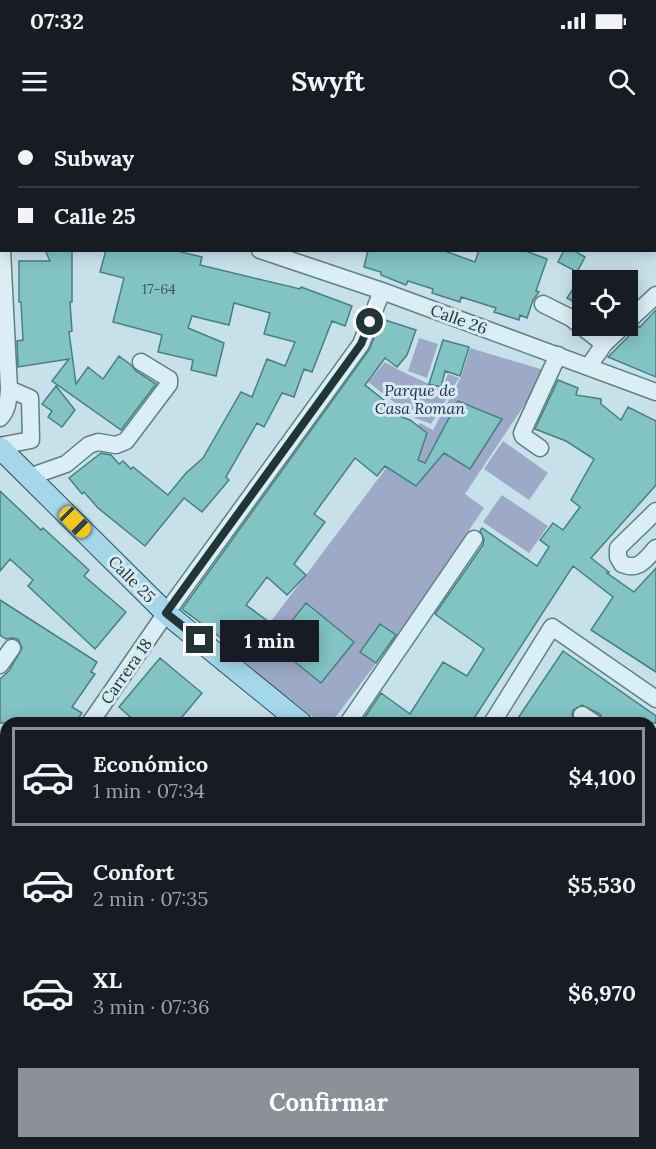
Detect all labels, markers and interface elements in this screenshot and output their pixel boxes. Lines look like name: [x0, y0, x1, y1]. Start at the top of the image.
text: 07:32: [30, 7, 84, 35]
text: Swyft: [291, 64, 365, 98]
icon: menu: [18, 65, 51, 98]
icon: search: [605, 65, 638, 98]
text: Subway: [54, 144, 134, 172]
text: Calle 25: [54, 202, 136, 230]
map controls: [572, 270, 638, 336]
button: locate: [572, 270, 638, 336]
house number: 17-64: [142, 280, 176, 298]
street label: Calle 26: [428, 300, 490, 338]
route start: [356, 308, 383, 335]
park label: Parque de Casa Roman: [375, 380, 465, 418]
car: [56, 503, 94, 541]
street label: Calle 25: [104, 551, 160, 607]
callout: 1 min: [221, 619, 320, 661]
route end: [186, 626, 213, 653]
text: 1 min: [244, 628, 295, 653]
street label: Carrera 18: [96, 634, 156, 708]
icon: car: [21, 750, 75, 804]
text: Económico: [93, 750, 208, 778]
text: $4,100: [569, 763, 636, 791]
text: 1 min · 07:34: [93, 778, 205, 803]
icon: car: [21, 858, 75, 912]
text: Confort: [93, 858, 175, 886]
text: $5,530: [567, 871, 636, 899]
text: 2 min · 07:35: [93, 886, 208, 911]
icon: car: [21, 966, 75, 1020]
text: XL: [93, 966, 122, 994]
text: $6,970: [568, 979, 636, 1007]
text: 3 min · 07:36: [93, 994, 209, 1019]
button: Confirmar: [18, 1068, 639, 1137]

